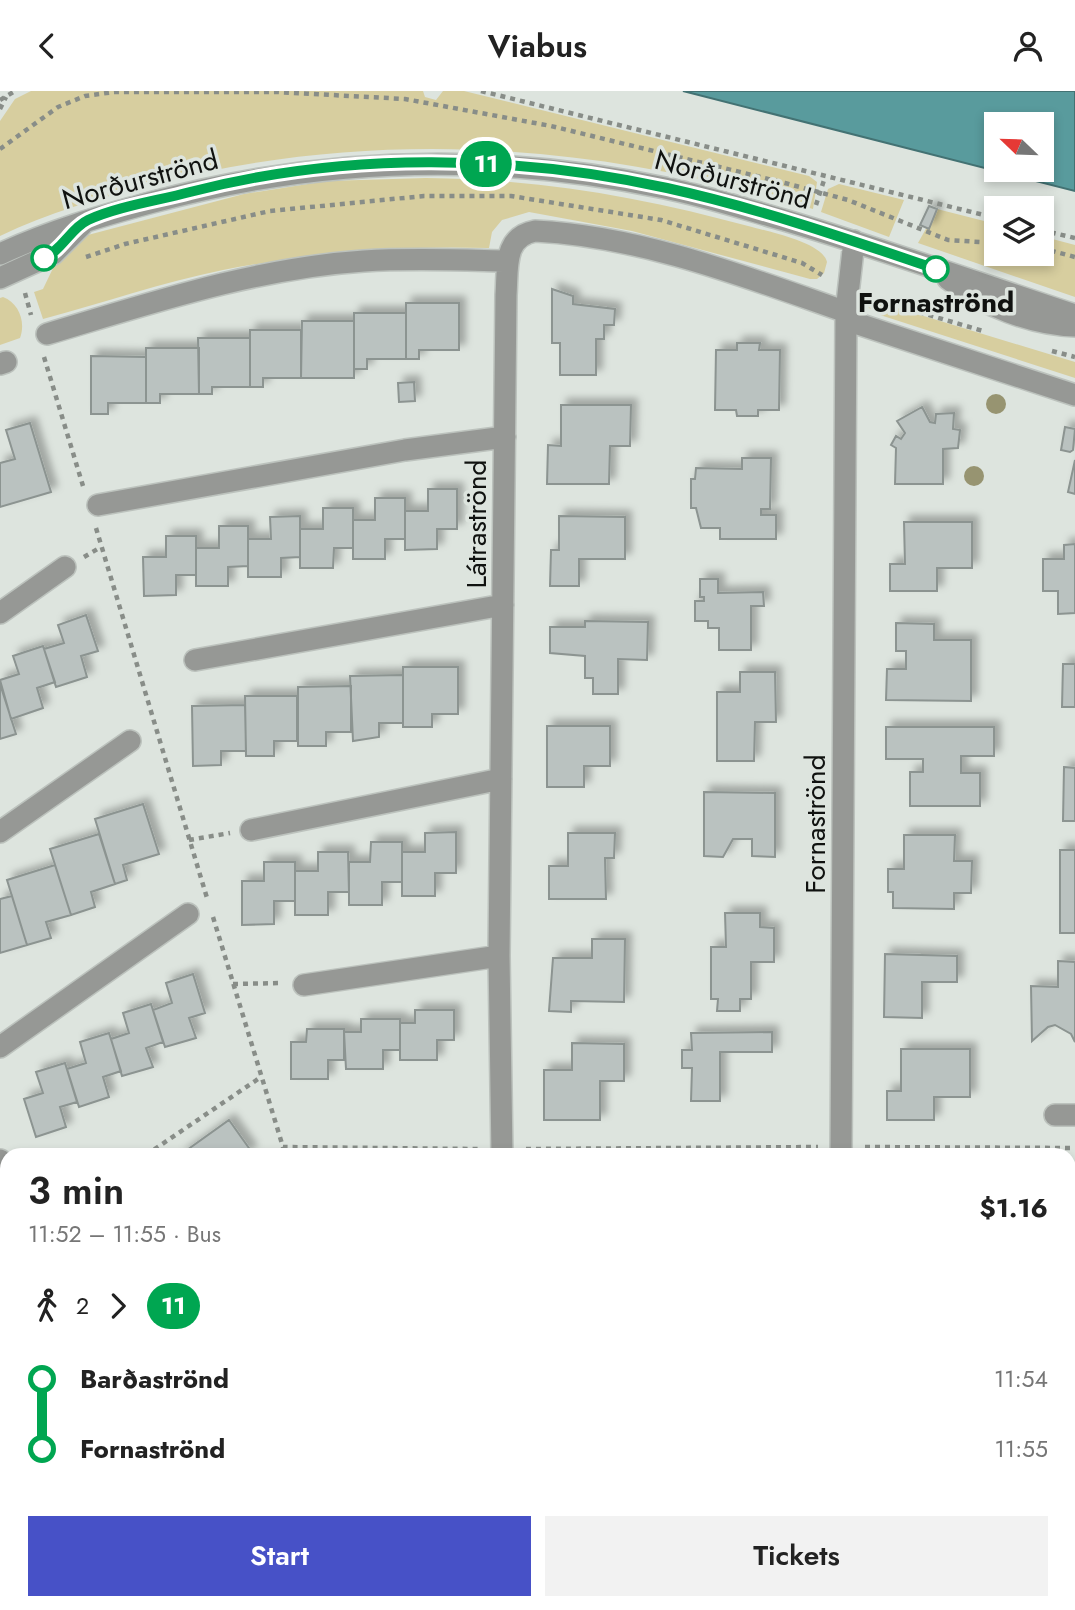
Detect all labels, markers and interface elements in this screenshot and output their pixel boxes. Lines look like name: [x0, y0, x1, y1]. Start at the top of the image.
text: Viabus: [488, 23, 587, 69]
icon: back: [28, 27, 66, 65]
icon: person: [1009, 27, 1047, 65]
north arrow: [984, 112, 1054, 182]
map controls: [984, 112, 1054, 266]
street label: Norðurströnd: [57, 139, 223, 220]
street label: Norðurströnd: [650, 139, 816, 220]
line badge: 11: [454, 141, 518, 187]
text: 11: [474, 146, 498, 181]
button: layers: [984, 196, 1054, 266]
unlabelled marker: [31, 245, 57, 271]
marker: Fornaströnd: [923, 256, 949, 282]
place label: Fornaströnd: [858, 282, 1014, 323]
street label: Látraströnd: [456, 459, 497, 589]
street label: Fornaströnd: [795, 754, 836, 894]
text: 3 min: [28, 1163, 124, 1218]
text: $1.16: [980, 1189, 1048, 1227]
text: 11:52 – 11:55 · Bus: [28, 1217, 221, 1251]
icon: walk: [28, 1287, 66, 1325]
icon: forward: [99, 1287, 137, 1325]
text: 11: [161, 1288, 186, 1323]
text: 2: [76, 1289, 89, 1323]
text: Barðaströnd: [80, 1360, 229, 1398]
text: 11:54: [994, 1362, 1048, 1396]
text: Fornaströnd: [80, 1430, 225, 1468]
text: 11:55: [994, 1432, 1048, 1466]
button: Start: [28, 1516, 531, 1596]
button: Tickets: [545, 1516, 1048, 1596]

